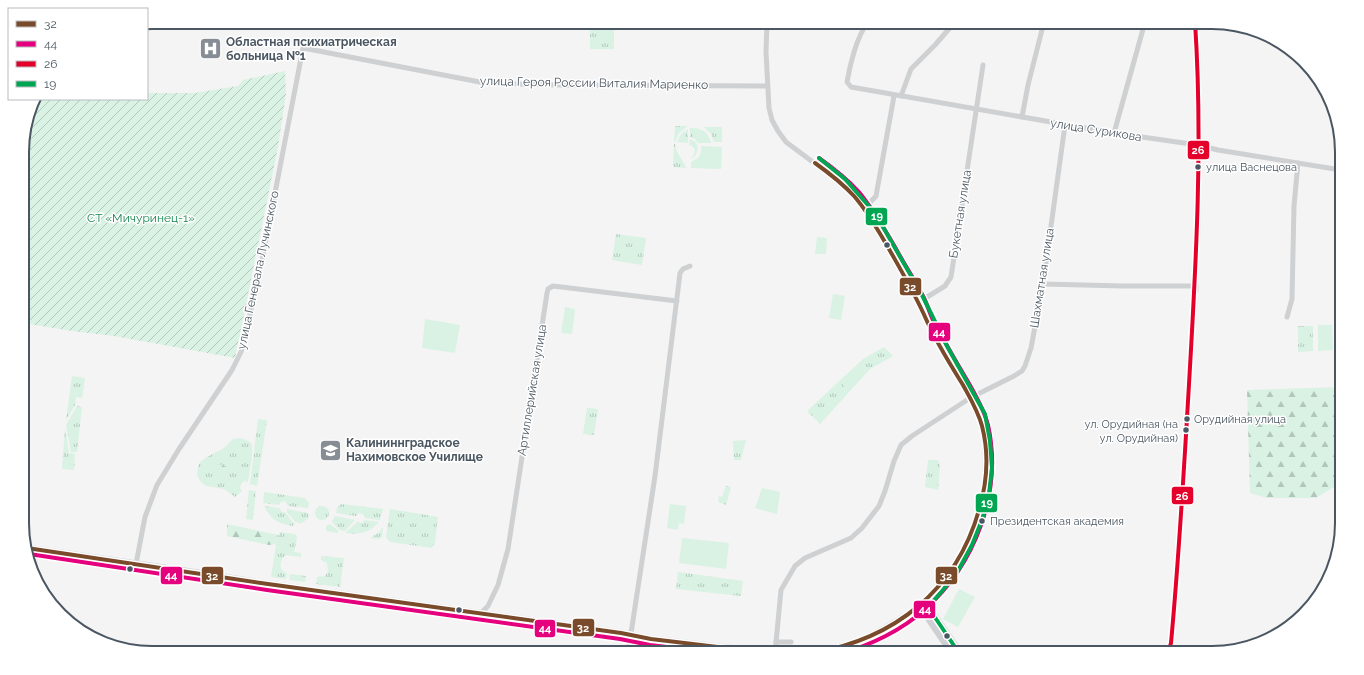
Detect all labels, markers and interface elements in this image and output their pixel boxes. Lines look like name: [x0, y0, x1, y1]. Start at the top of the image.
legend: [8, 8, 148, 100]
text: 32: [44, 17, 57, 31]
place label: Областная психиатрическая больница №1: [226, 35, 397, 63]
hospital icon: Областная психиатрическая больница №1: [198, 36, 224, 62]
text: 44: [44, 37, 58, 51]
text: 26: [44, 57, 58, 71]
street label: улица Героя России Виталия Мариенко: [480, 74, 708, 92]
text: 19: [44, 77, 56, 91]
street label: улица Сурикова: [1049, 116, 1143, 144]
line badge: 26: [1187, 140, 1210, 160]
text: 26: [1192, 144, 1205, 157]
place label: улица Васнецова: [1206, 161, 1297, 174]
marker: улица Васнецова: [1193, 162, 1203, 172]
street label: Букетная улица: [946, 169, 974, 259]
street label: улица Генерала Лучинского: [234, 189, 282, 351]
line badge: 19: [865, 207, 888, 226]
text: 19: [871, 210, 883, 223]
park label: СТ «Мичуринец-1»: [87, 211, 195, 225]
street label: Шахматная улица: [1027, 227, 1057, 329]
unlabelled marker: [882, 240, 892, 250]
line badge: 32: [899, 277, 922, 296]
text: 32: [904, 281, 916, 294]
line badge: 44: [928, 322, 951, 342]
street label: Артиллерийская улица: [515, 323, 549, 457]
text: 44: [933, 326, 945, 339]
place label: Орудийная улица: [1194, 413, 1286, 426]
marker: Орудийная улица: [1182, 414, 1192, 424]
place label: ул. Орудийная (на ул. Орудийная): [1084, 418, 1178, 445]
marker: ул. Орудийная (на ул. Орудийная): [1181, 425, 1191, 435]
place label: Калининнградское Нахимовское Училище: [346, 436, 483, 464]
school or university icon: Калининнградское Нахимовское Училище: [317, 437, 343, 463]
line badge: 26: [1171, 486, 1194, 505]
text: 26: [1176, 490, 1189, 503]
line badge: 19: [975, 493, 998, 513]
text: 19: [981, 497, 993, 510]
place label: Президентская академия: [990, 515, 1124, 528]
marker: Президентская академия: [977, 516, 987, 526]
unlabelled marker: [125, 564, 135, 574]
line badge: 44: [160, 566, 183, 585]
line badge: 32: [201, 566, 224, 585]
line badge: 32: [935, 566, 958, 585]
text: 44: [165, 569, 177, 582]
text: 32: [206, 570, 218, 583]
text: 32: [940, 570, 952, 583]
line badge: 44: [913, 600, 936, 619]
text: 44: [919, 603, 931, 616]
unlabelled marker: [454, 605, 464, 615]
line badge: 32: [572, 618, 595, 637]
line badge: 44: [534, 619, 556, 638]
text: 44: [539, 622, 551, 635]
text: 32: [577, 622, 589, 635]
unlabelled marker: [942, 631, 952, 641]

